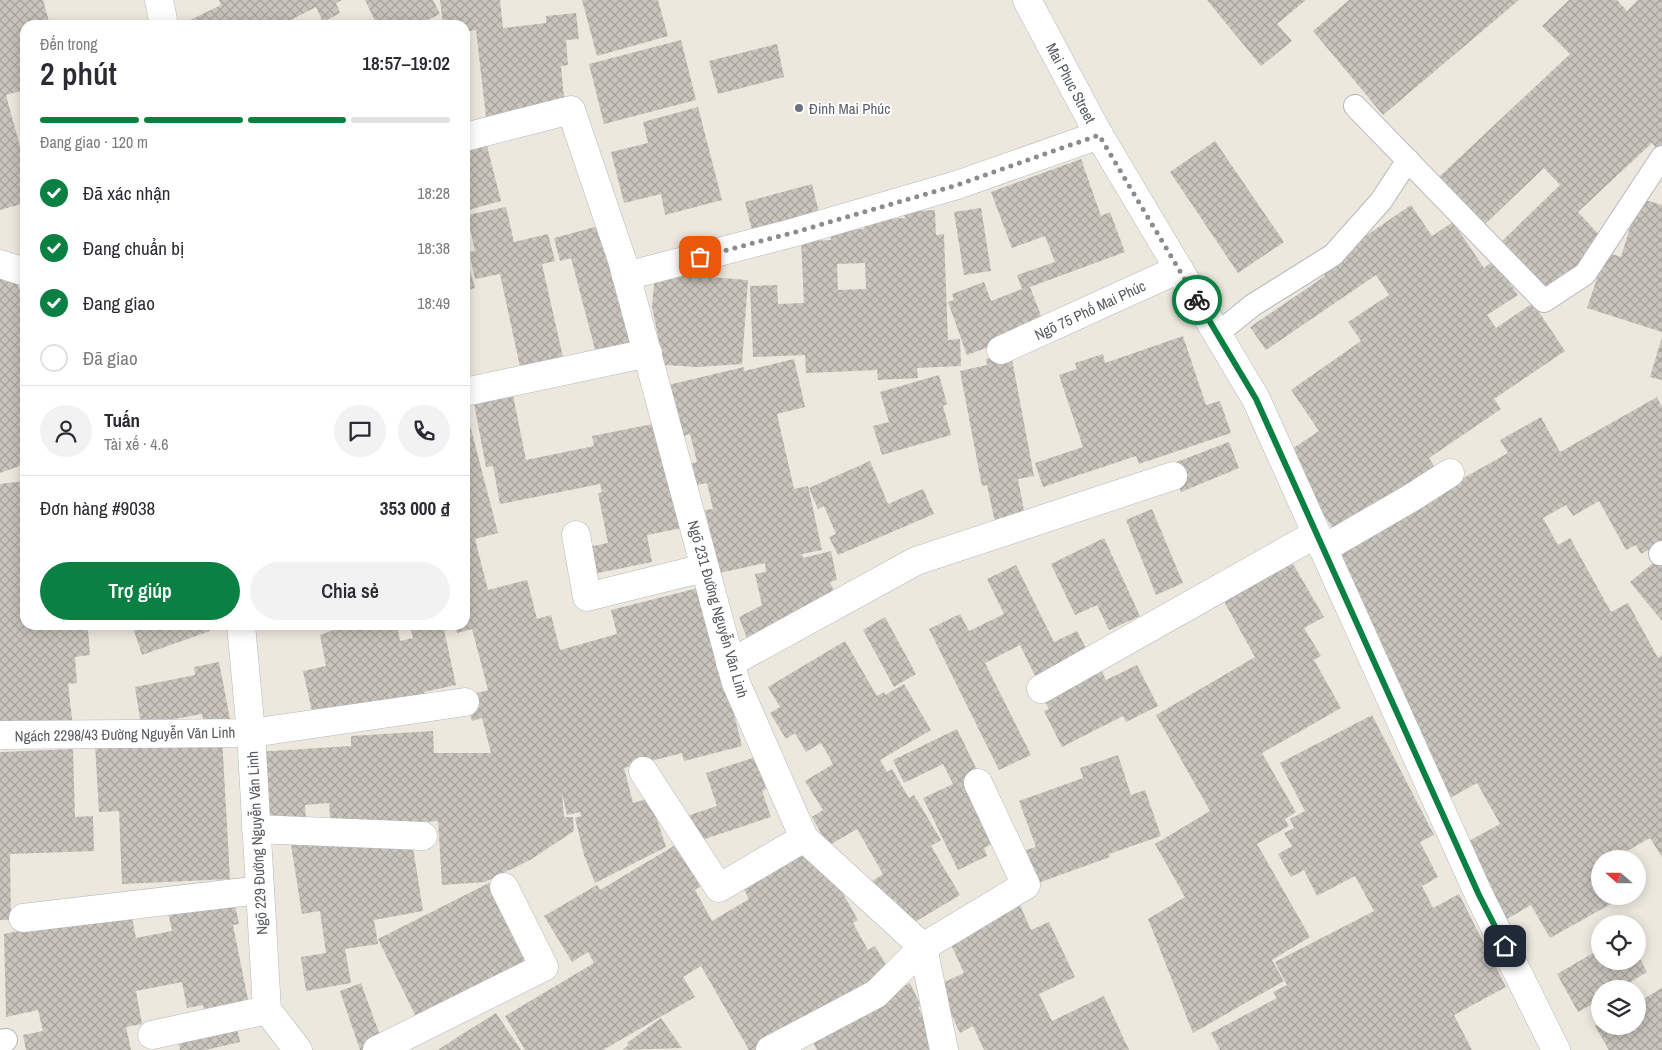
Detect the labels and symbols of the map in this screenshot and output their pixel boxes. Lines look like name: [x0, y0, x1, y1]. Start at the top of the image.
street label: Mai Phuc Street: [1041, 39, 1101, 127]
place label: Đinh Mai Phúc: [809, 98, 890, 119]
marker: Đinh Mai Phúc: [793, 102, 805, 114]
pin: [679, 236, 721, 278]
street label: Ngõ 75 Phố Mai Phúc: [1031, 275, 1149, 345]
courier: [1172, 275, 1222, 325]
street label: Ngõ 231 Đường Nguyễn Văn Linh: [683, 518, 753, 700]
street label: Ngách 2298/43 Đường Nguyễn Văn Linh: [14, 722, 236, 746]
street label: Ngõ 229 Đường Nguyễn Văn Linh: [242, 751, 272, 935]
north arrow: [1591, 850, 1646, 905]
pin: [1484, 925, 1526, 967]

